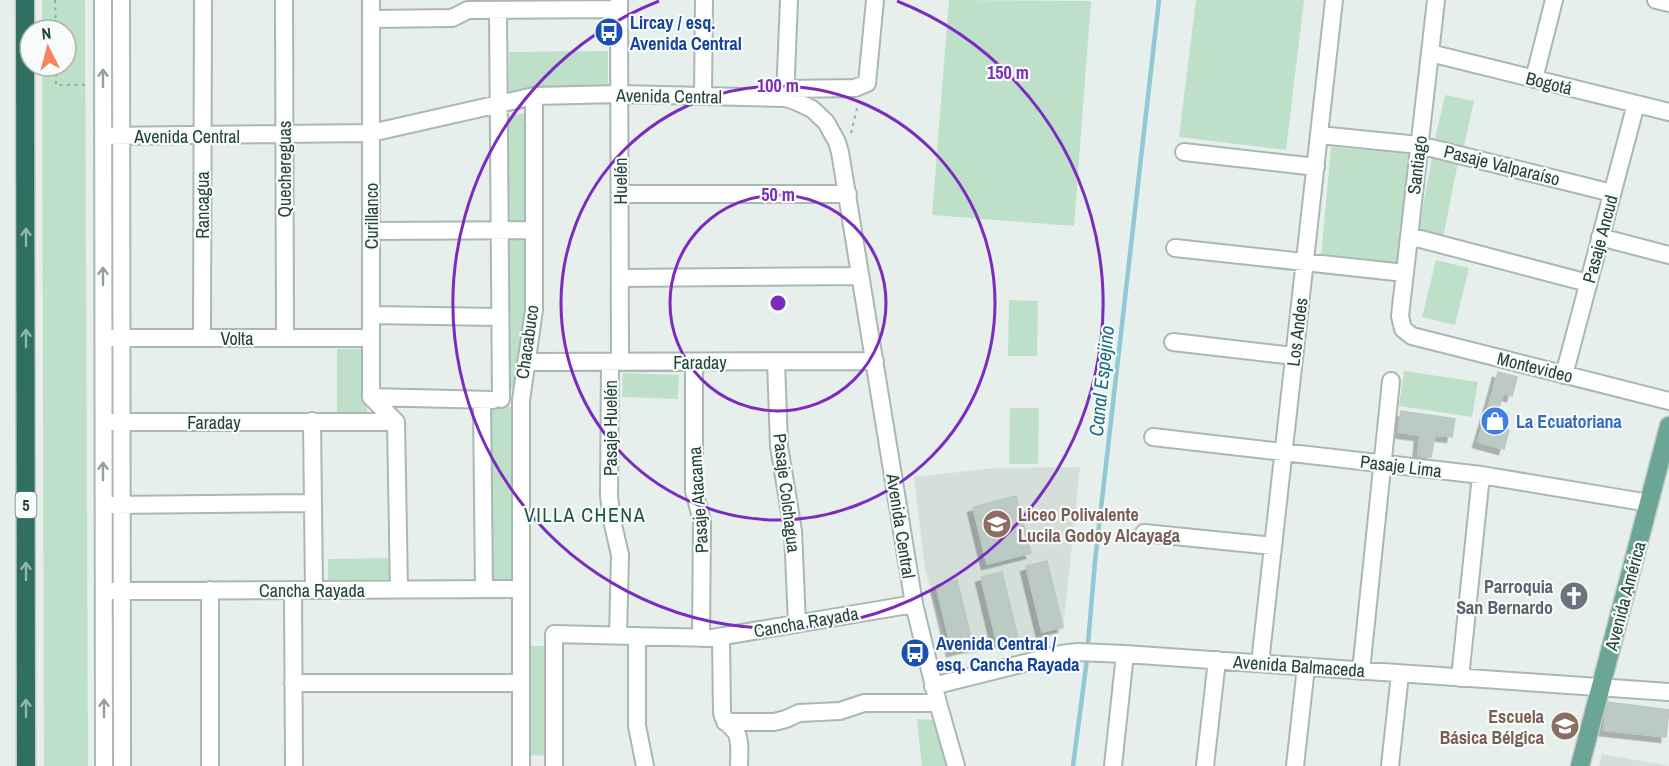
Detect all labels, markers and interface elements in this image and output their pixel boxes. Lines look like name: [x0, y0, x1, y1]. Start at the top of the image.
place label: Lircay / esq. Avenida Central: [630, 10, 742, 56]
bus stop icon: Lircay / esq. Avenida Central: [593, 16, 625, 48]
north arrow: [18, 18, 78, 78]
text: N: [41, 22, 52, 45]
text: 150 m: [987, 60, 1029, 85]
street label: Bogotá: [1523, 65, 1575, 101]
one-way arrow: [97, 68, 109, 88]
text: 100 m: [757, 73, 799, 98]
street label: Avenida Central: [615, 83, 722, 109]
street label: Quechereguas: [272, 121, 297, 217]
street label: Avenida Central: [133, 124, 240, 149]
street label: Santiago: [1401, 134, 1433, 196]
street label: Pasaje Valparaíso: [1441, 139, 1563, 191]
street label: Huelén: [608, 158, 633, 204]
street label: Rancagua: [190, 171, 215, 239]
text: 50 m: [761, 182, 795, 207]
street label: Curillanco: [359, 183, 384, 249]
street label: Pasaje Ancud: [1576, 192, 1624, 286]
one-way arrow: [20, 228, 32, 248]
one-way arrow: [97, 266, 109, 286]
centre of rings: [768, 293, 788, 313]
street label: Los Andes: [1280, 296, 1314, 368]
street label: Chacabuco: [509, 303, 545, 381]
water label: Canal Espejino: [1082, 324, 1120, 438]
street label: Volta: [221, 326, 253, 351]
one-way arrow: [20, 328, 32, 348]
street label: Montevideo: [1495, 346, 1575, 388]
street label: Faraday: [673, 350, 727, 375]
street label: Pasaje Huelén: [598, 380, 623, 476]
shop icon: La Ecuatoriana: [1479, 405, 1511, 437]
place label: La Ecuatoriana: [1516, 409, 1623, 434]
street label: Faraday: [187, 410, 241, 435]
street label: Pasaje Colchagua: [767, 432, 807, 554]
street label: Pasaje Atacama: [682, 446, 714, 554]
street label: Pasaje Lima: [1359, 449, 1443, 483]
one-way arrow: [97, 461, 109, 481]
street label: Avenida Central: [880, 471, 922, 580]
road number: 5: [15, 492, 36, 518]
district label: VILLA CHENA: [524, 501, 646, 528]
place label: Liceo Polivalente Lucila Godoy Alcayaga: [1018, 502, 1181, 548]
school or university icon: Liceo Polivalente Lucila Godoy Alcayaga: [981, 508, 1013, 540]
street label: Avenida América: [1598, 539, 1652, 654]
one-way arrow: [20, 562, 32, 582]
place label: Parroquia San Bernardo: [1456, 574, 1554, 620]
street label: Cancha Rayada: [259, 578, 365, 603]
church icon: Parroquia San Bernardo: [1558, 580, 1590, 612]
street label: Cancha Rayada: [752, 601, 860, 643]
place label: Avenida Central / esq. Cancha Rayada: [936, 631, 1080, 677]
bus stop icon: Avenida Central / esq. Cancha Rayada: [899, 637, 931, 669]
street label: Avenida Balmaceda: [1231, 649, 1366, 683]
one-way arrow: [20, 698, 32, 718]
one-way arrow: [98, 698, 110, 718]
place label: Escuela Básica Bélgica: [1440, 704, 1545, 750]
school or university icon: Escuela Básica Bélgica: [1549, 710, 1581, 742]

